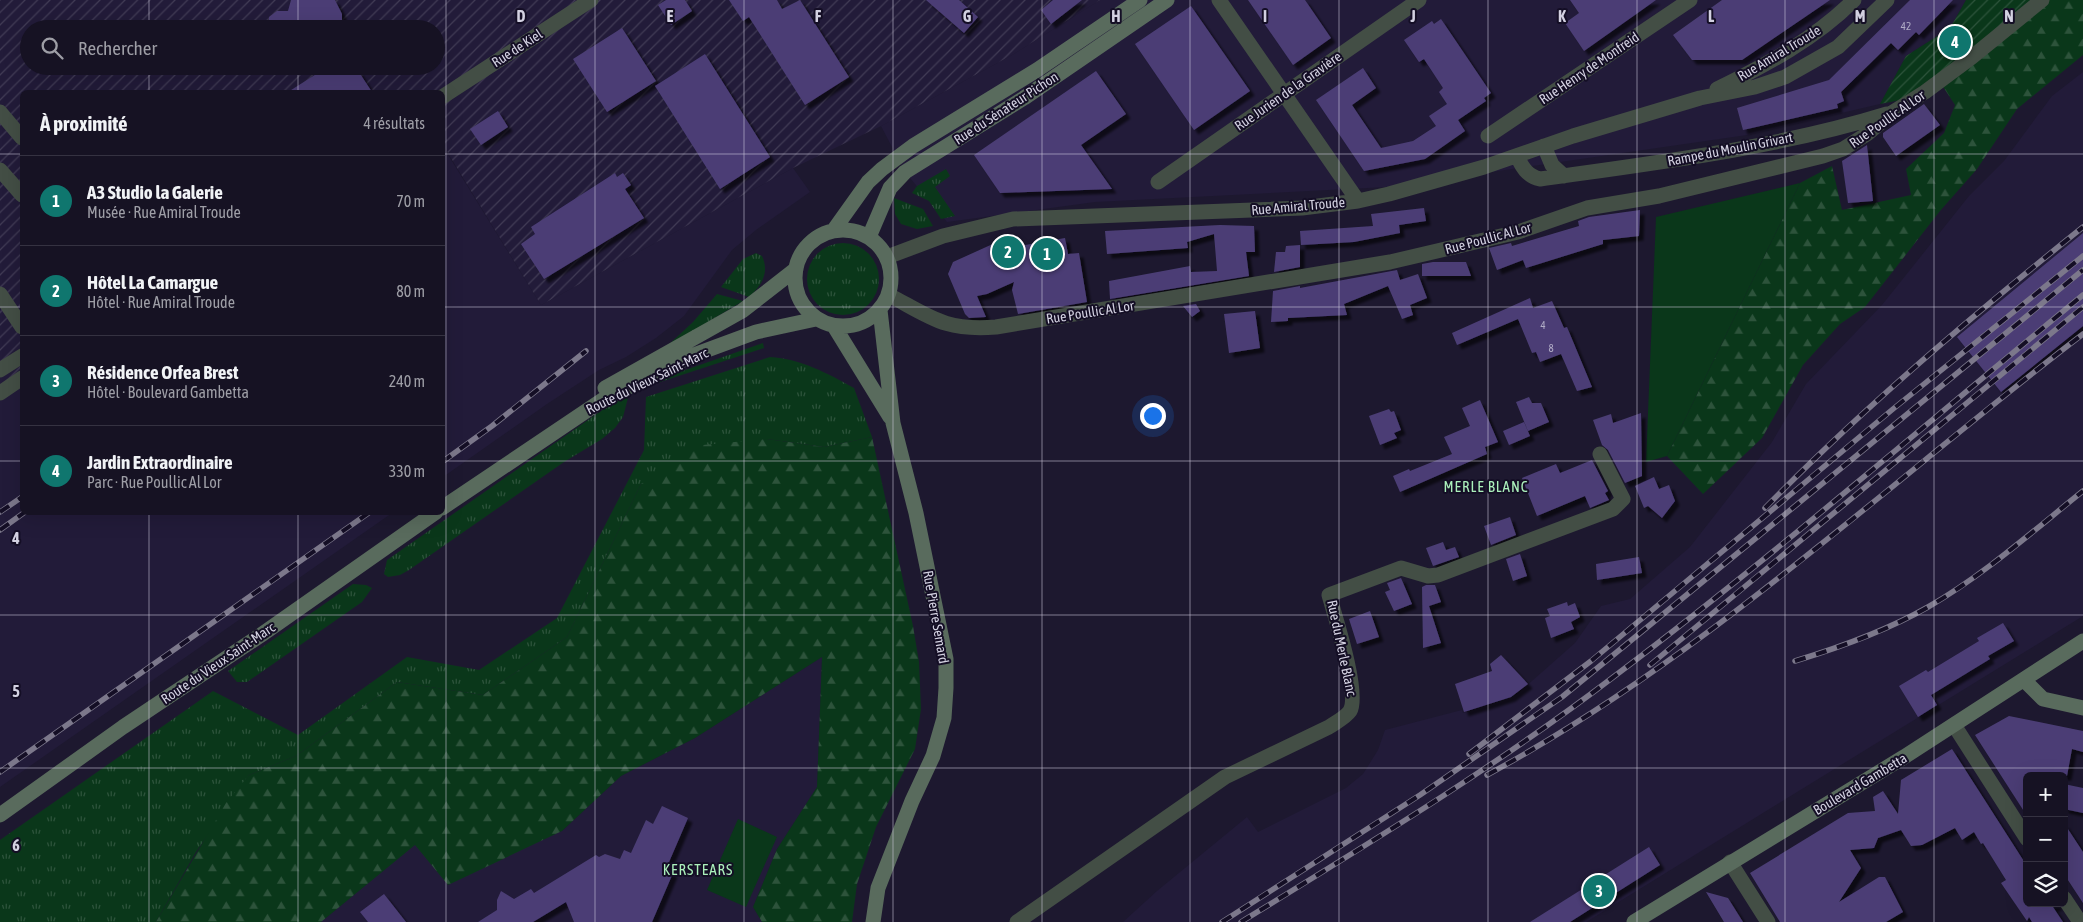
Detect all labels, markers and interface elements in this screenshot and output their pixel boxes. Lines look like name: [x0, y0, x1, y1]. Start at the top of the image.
text: D: [517, 7, 526, 25]
text: E: [667, 7, 674, 25]
text: F: [815, 7, 822, 25]
text: G: [963, 7, 972, 25]
text: H: [1111, 7, 1121, 25]
text: I: [1263, 7, 1267, 25]
text: J: [1409, 7, 1416, 25]
text: K: [1558, 7, 1566, 25]
text: L: [1708, 7, 1715, 25]
text: M: [1855, 7, 1865, 25]
text: N: [2004, 7, 2014, 25]
search box: [20, 20, 445, 75]
house number: 42: [1901, 20, 1911, 32]
street label: Rue Amiral Troude: [1735, 22, 1823, 84]
pin: 4: [1939, 23, 1971, 61]
street label: Rue de Kiel: [489, 26, 546, 70]
street label: Rue Henry de Monfreid: [1536, 29, 1642, 107]
icon: search: [38, 34, 66, 62]
text: Rechercher: [78, 37, 157, 59]
street label: Rue Jurien de la Gravière: [1232, 48, 1344, 134]
street label: Rue du Sénateur Pichon: [951, 68, 1061, 148]
street label: Rue Poullic Al Lor: [1846, 87, 1929, 151]
text: À proximité: [40, 111, 128, 135]
text: 4 résultats: [363, 114, 425, 132]
street label: Rampe du Moulin Grivart: [1666, 129, 1794, 169]
text: A3 Studio la Galerie: [87, 181, 223, 203]
text: 1: [52, 192, 60, 210]
text: 70 m: [396, 192, 425, 210]
street label: Rue Amiral Troude: [1250, 194, 1346, 218]
text: Musée · Rue Amiral Troude: [87, 203, 241, 221]
street label: Rue Poullic Al Lor: [1443, 219, 1534, 257]
pin: 2: [992, 233, 1024, 271]
pin: 1: [1031, 235, 1063, 273]
text: Hôtel La Camargue: [87, 271, 218, 293]
text: 2: [52, 282, 60, 300]
text: 80 m: [396, 282, 425, 300]
text: Hôtel · Rue Amiral Troude: [87, 293, 235, 311]
street label: Rue Poullic Al Lor: [1045, 297, 1136, 327]
house number: 4: [1540, 319, 1546, 331]
house number: 8: [1548, 342, 1554, 354]
street label: Route du Vieux Saint-Marc: [583, 344, 711, 418]
text: Résidence Orfea Brest: [87, 361, 239, 383]
text: 3: [52, 372, 60, 390]
text: 240 m: [389, 372, 425, 390]
text: Hôtel · Boulevard Gambetta: [87, 383, 249, 401]
your location: [1140, 403, 1166, 429]
text: Jardin Extraordinaire: [87, 451, 233, 473]
text: 4: [52, 462, 60, 480]
text: 330 m: [389, 462, 425, 480]
text: Parc · Rue Poullic Al Lor: [87, 473, 222, 491]
district label: MERLE BLANC: [1443, 478, 1529, 495]
text: 4: [11, 529, 20, 547]
street label: Rue Pierre Semard: [920, 569, 952, 665]
street label: Rue du Merle Blanc: [1324, 598, 1360, 698]
street label: Route du Vieux Saint-Marc: [158, 619, 279, 707]
text: 5: [12, 682, 20, 700]
street label: Boulevard Gambetta: [1810, 750, 1910, 818]
map controls: [2023, 772, 2068, 907]
button: +: [2023, 772, 2068, 817]
button: −: [2023, 817, 2068, 862]
text: 6: [12, 836, 20, 854]
district label: KERSTEARS: [663, 861, 733, 878]
button: layers: [2023, 862, 2068, 907]
pin: 3: [1583, 872, 1615, 910]

